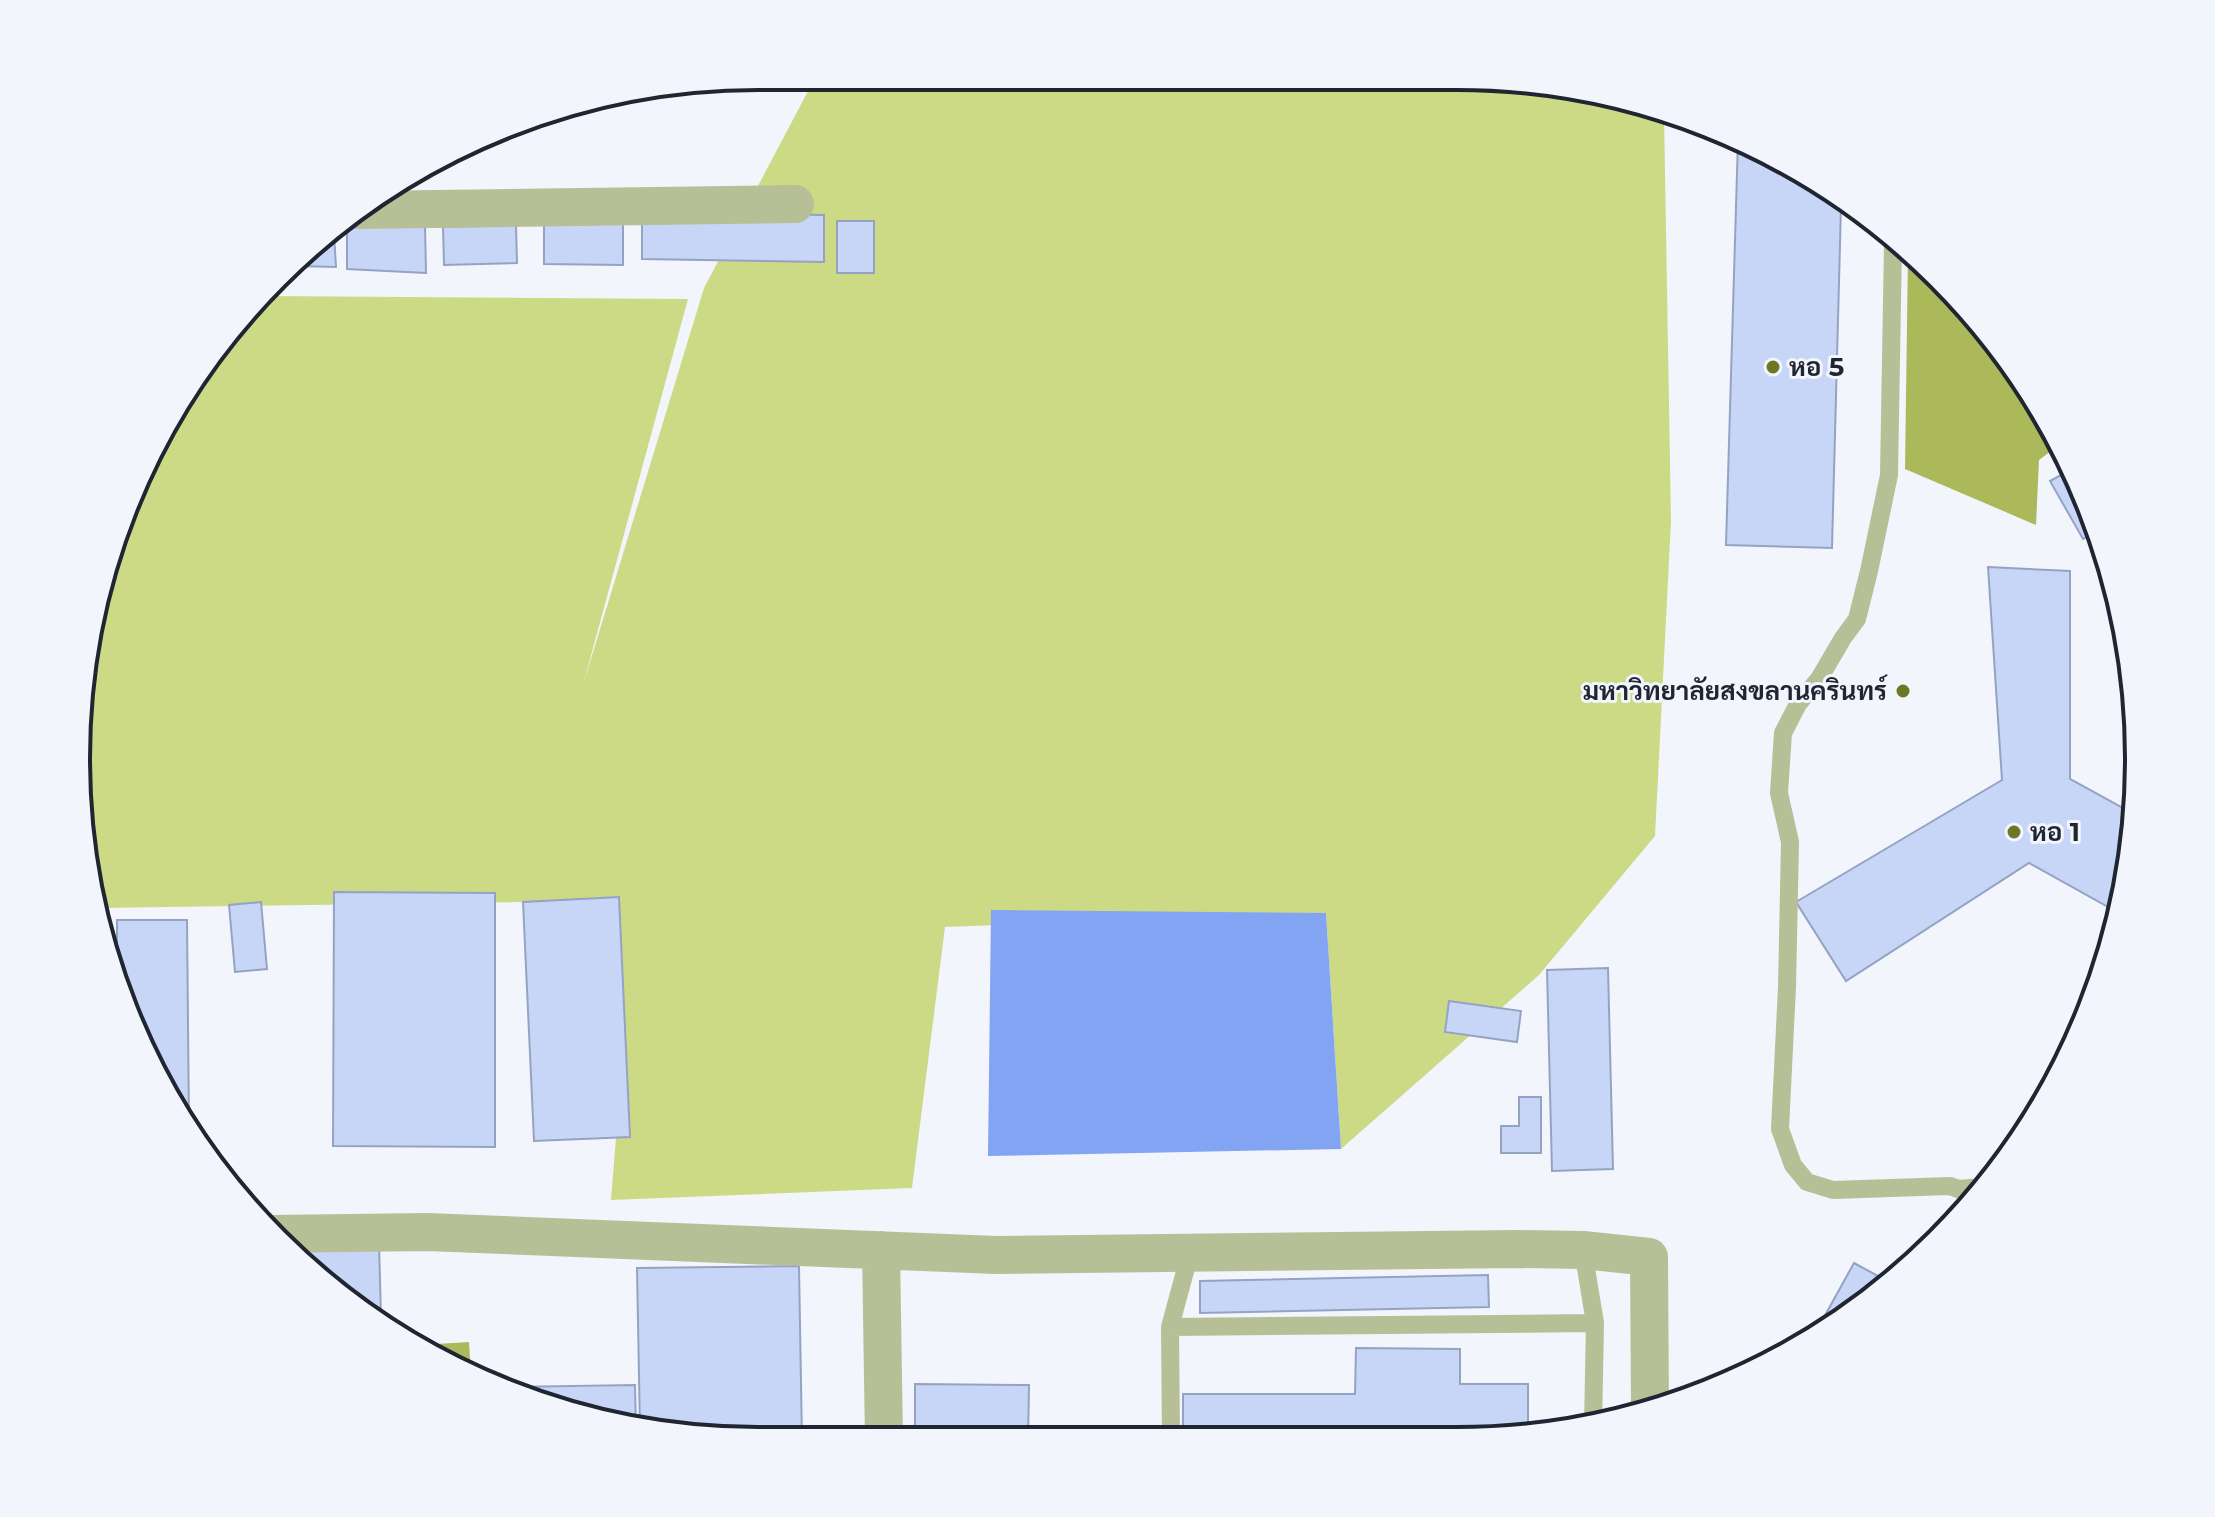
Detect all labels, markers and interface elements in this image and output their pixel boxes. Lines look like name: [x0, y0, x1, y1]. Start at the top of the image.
place label: หอ 5: [1789, 351, 1844, 383]
marker: หอ 5: [1764, 358, 1782, 376]
place label: มหาวิทยาลัยสงขลานครินทร์: [1583, 674, 1889, 707]
marker: มหาวิทยาลัยสงขลานครินทร์: [1894, 682, 1912, 700]
place label: หอ 1: [2030, 816, 2080, 848]
marker: หอ 1: [2005, 823, 2023, 841]

